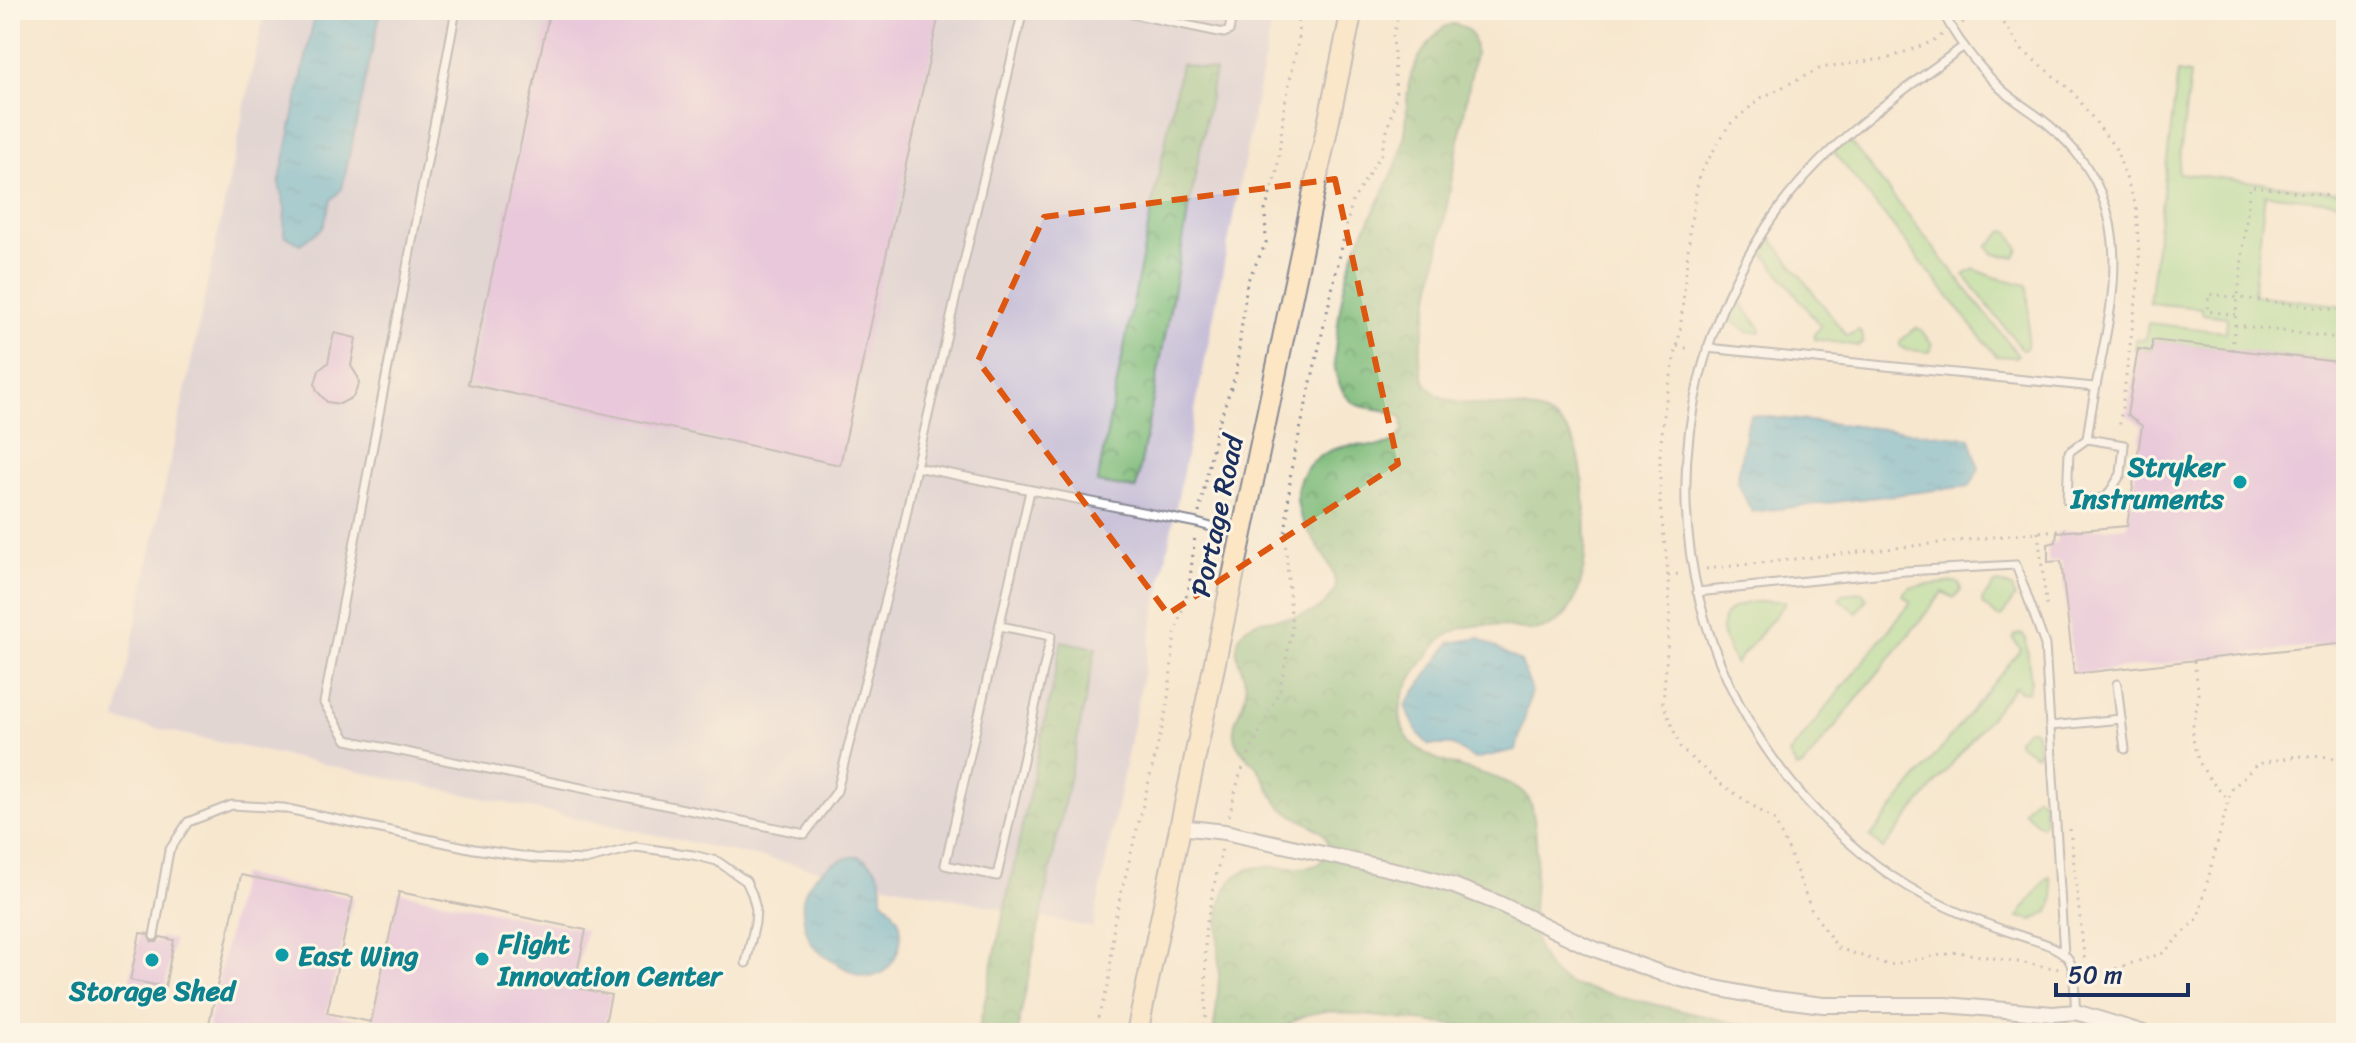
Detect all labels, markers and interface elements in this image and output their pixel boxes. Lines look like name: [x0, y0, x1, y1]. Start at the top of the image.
street label: Portage Road: [1176, 429, 1258, 601]
place label: Stryker Instruments: [2069, 442, 2227, 523]
marker: Stryker Instruments: [2231, 473, 2249, 491]
place label: Flight Innovation Center: [496, 919, 724, 1000]
place label: East Wing: [298, 931, 419, 980]
marker: East Wing: [273, 946, 291, 964]
scale bar: [2056, 947, 2188, 997]
marker: Flight Innovation Center: [473, 950, 491, 968]
marker: Storage Shed: [143, 951, 161, 969]
text: 50 m: [2068, 954, 2123, 996]
place label: Storage Shed: [68, 966, 237, 1015]

